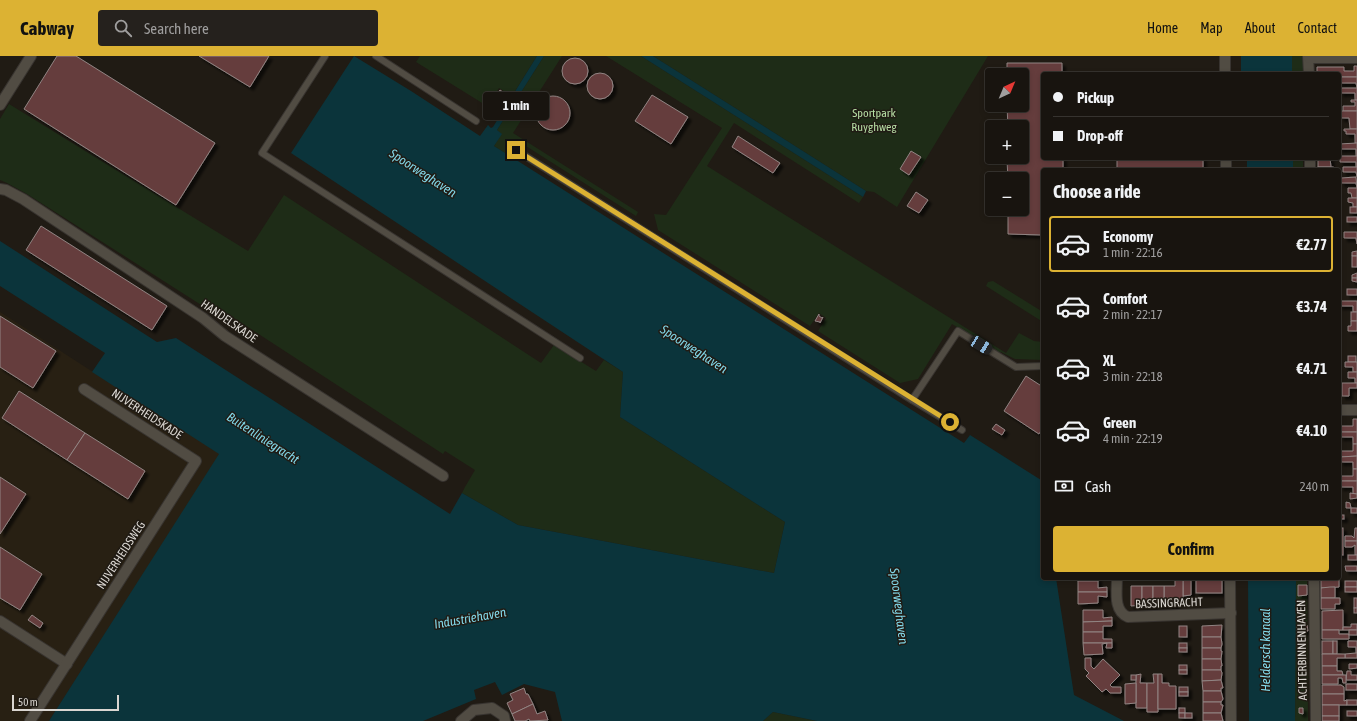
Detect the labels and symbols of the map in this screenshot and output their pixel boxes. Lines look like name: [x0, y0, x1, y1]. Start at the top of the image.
north arrow: [985, 68, 1029, 112]
callout: 1 min: [483, 92, 549, 120]
park label: Sportpark Ruyghweg: [851, 106, 898, 134]
route end: [507, 141, 525, 159]
water label: Spoorweghaven: [386, 145, 460, 201]
street label: HANDELSKADE: [198, 297, 260, 345]
water label: Spoorweghaven: [657, 321, 731, 377]
car: [968, 334, 994, 356]
street label: NIJVERHEIDSKADE: [109, 386, 185, 442]
water label: Buitenliniegracht: [224, 409, 302, 467]
route start: [941, 413, 959, 431]
street label: NIJVERHEIDSWEG: [94, 518, 148, 592]
water label: Spoorweghaven: [887, 566, 911, 646]
street label: BASSINGRACHT: [1135, 595, 1204, 611]
street label: ACHTERBINNENHAVEN: [1294, 600, 1310, 700]
water label: Industriehaven: [433, 604, 508, 632]
water label: Heldersch kanaal: [1258, 608, 1273, 692]
scale bar: [12, 693, 119, 712]

